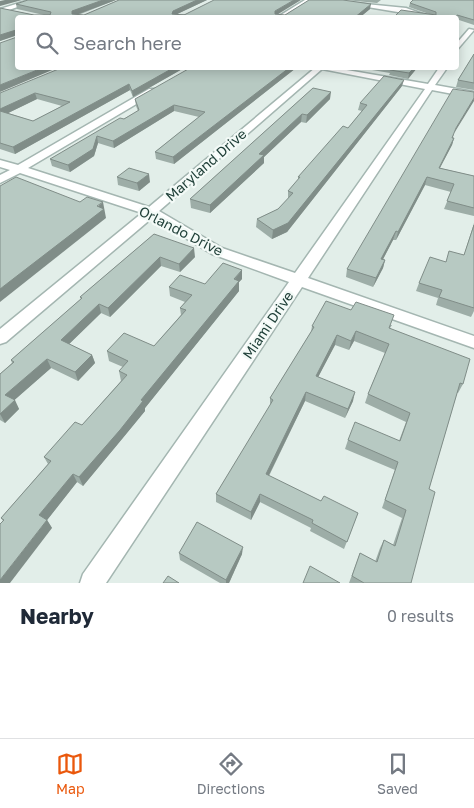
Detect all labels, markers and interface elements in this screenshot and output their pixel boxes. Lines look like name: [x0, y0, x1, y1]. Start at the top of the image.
search box: [15, 15, 459, 70]
icon: search: [33, 29, 61, 57]
text: Search here: [73, 31, 182, 54]
street label: Maryland Drive: [162, 125, 250, 204]
street label: Orlando Drive: [136, 202, 226, 259]
street label: Miami Drive: [239, 288, 296, 362]
text: Nearby: [20, 603, 94, 629]
text: 0 results: [387, 606, 454, 626]
tab: Map: [56, 750, 85, 797]
tab: Directions: [197, 750, 265, 797]
tab: Saved: [377, 750, 418, 797]

